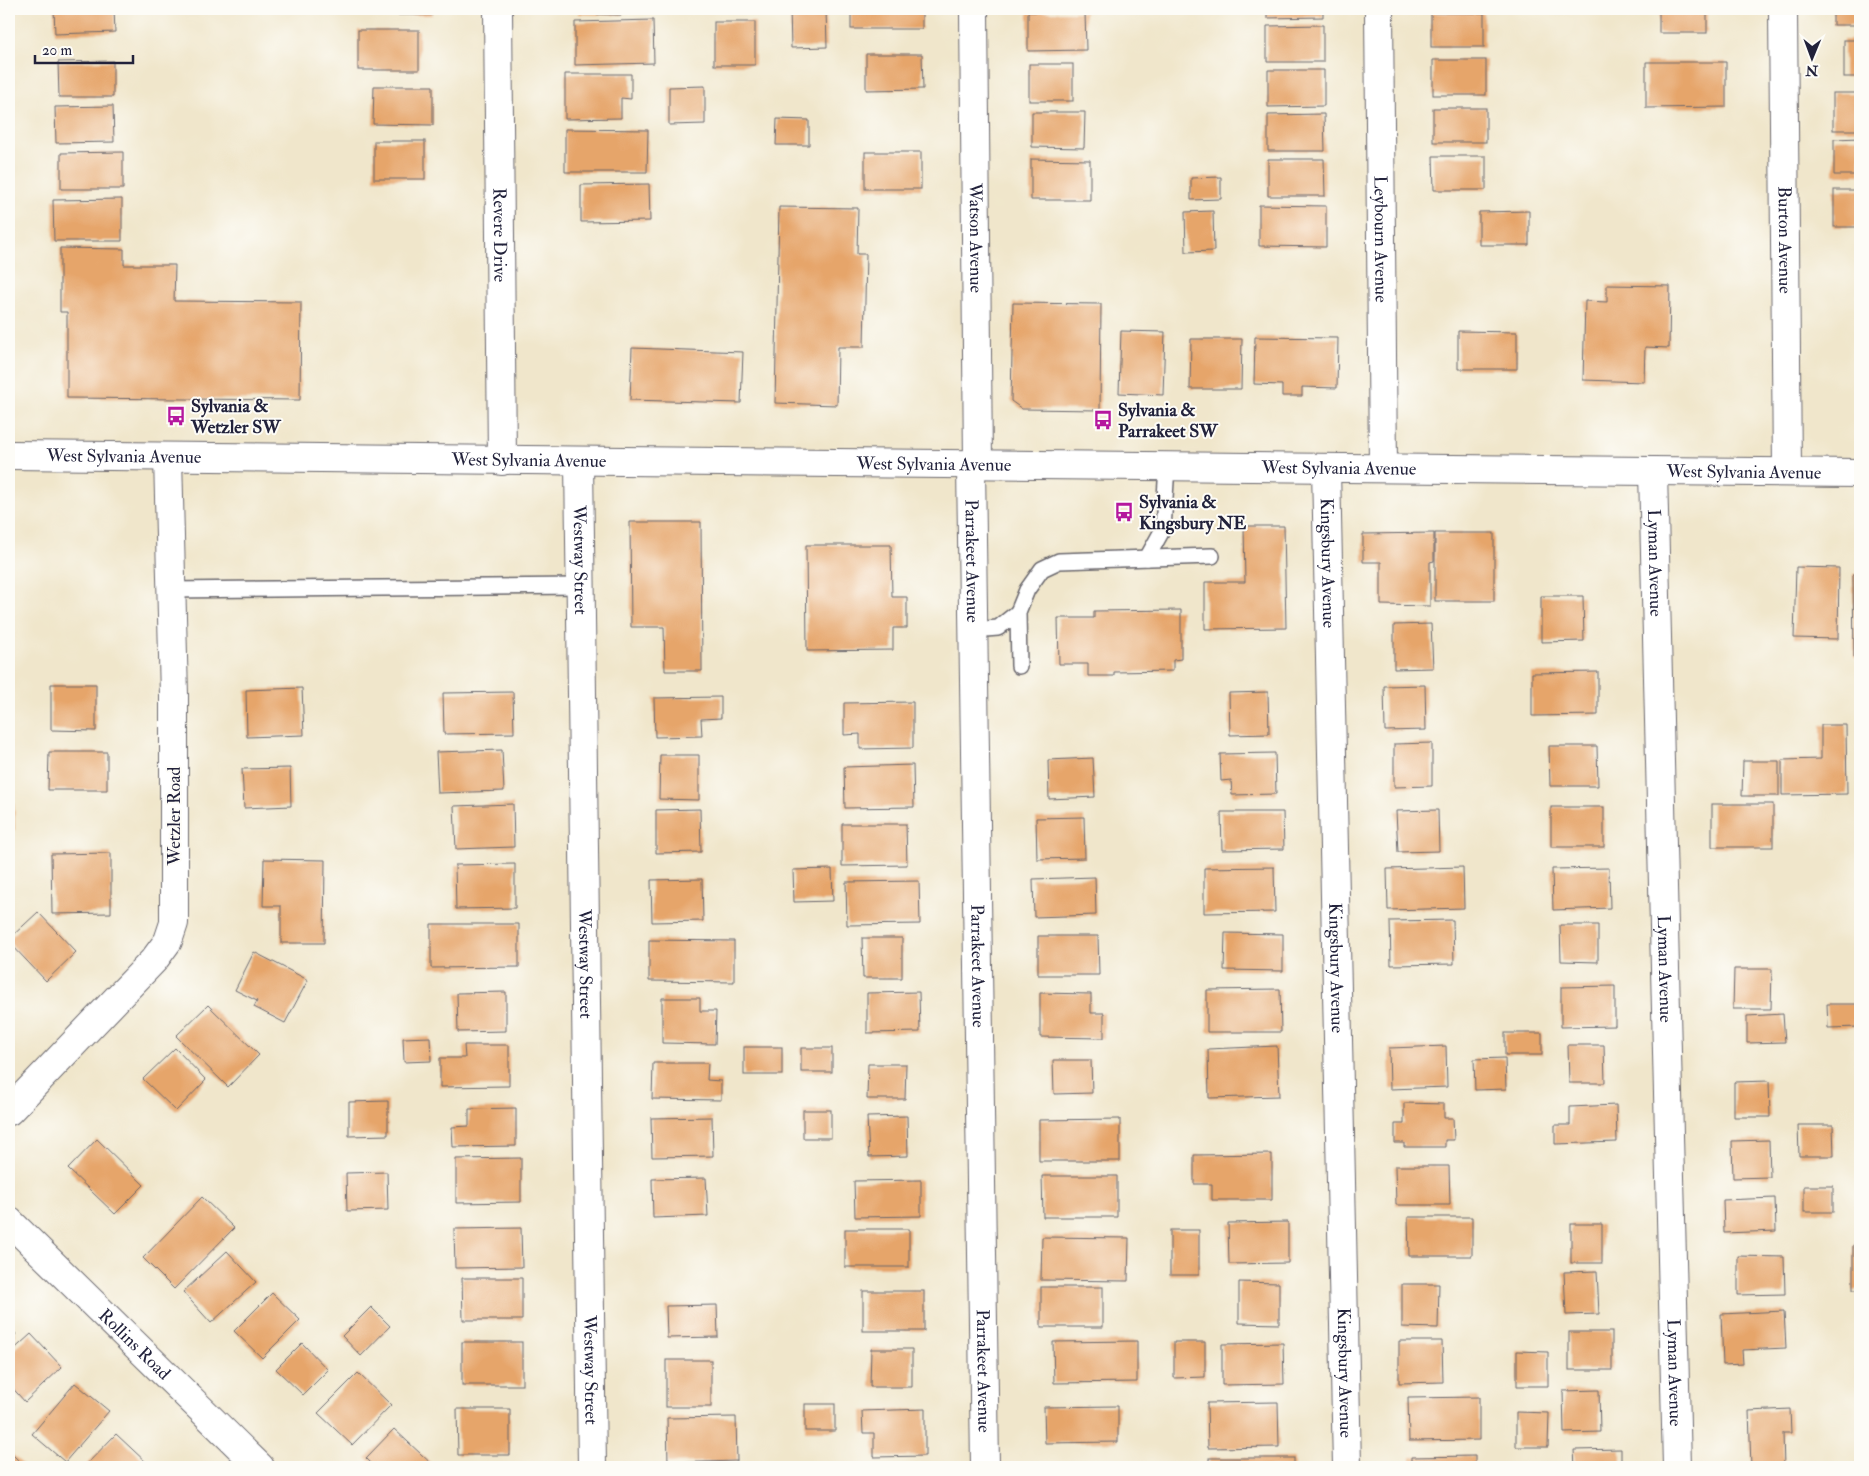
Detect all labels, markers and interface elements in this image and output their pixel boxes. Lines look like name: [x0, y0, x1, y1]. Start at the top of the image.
scale bar: [35, 32, 132, 64]
north arrow: [1786, 32, 1836, 82]
text: 20 m: [42, 41, 72, 60]
text: N: [1805, 62, 1819, 79]
street label: Leybourn Avenue: [1368, 175, 1393, 303]
street label: Watson Avenue: [964, 182, 987, 294]
street label: Burton Avenue: [1773, 186, 1796, 294]
street label: Revere Drive: [488, 188, 511, 283]
place label: Sylvania & Wetzler SW: [190, 395, 282, 439]
place label: Sylvania & Parrakeet SW: [1118, 399, 1219, 443]
bus stop icon: Sylvania & Wetzler SW: [165, 405, 187, 427]
bus stop icon: Sylvania & Parrakeet SW: [1092, 409, 1114, 431]
street label: West Sylvania Avenue: [45, 444, 202, 469]
street label: West Sylvania Avenue: [450, 448, 607, 473]
street label: West Sylvania Avenue: [855, 452, 1012, 477]
street label: West Sylvania Avenue: [1260, 456, 1417, 481]
street label: West Sylvania Avenue: [1665, 460, 1822, 485]
place label: Sylvania & Kingsbury NE: [1139, 491, 1246, 535]
street label: Kingsbury Avenue: [1315, 498, 1340, 629]
street label: Parrakeet Avenue: [959, 499, 984, 623]
bus stop icon: Sylvania & Kingsbury NE: [1113, 501, 1135, 523]
street label: Westway Street: [568, 504, 592, 615]
street label: Lyman Avenue: [1642, 509, 1668, 617]
street label: Wetzler Road: [163, 766, 186, 866]
street label: Kingsbury Avenue: [1323, 902, 1349, 1034]
street label: Parrakeet Avenue: [965, 904, 990, 1028]
street label: Westway Street: [573, 908, 597, 1019]
street label: Lyman Avenue: [1652, 915, 1677, 1023]
street label: Rollins Road: [93, 1304, 175, 1385]
street label: Kingsbury Avenue: [1332, 1307, 1357, 1439]
street label: Parrakeet Avenue: [971, 1309, 996, 1433]
street label: Westway Street: [578, 1314, 602, 1425]
street label: Lyman Avenue: [1661, 1319, 1687, 1427]

